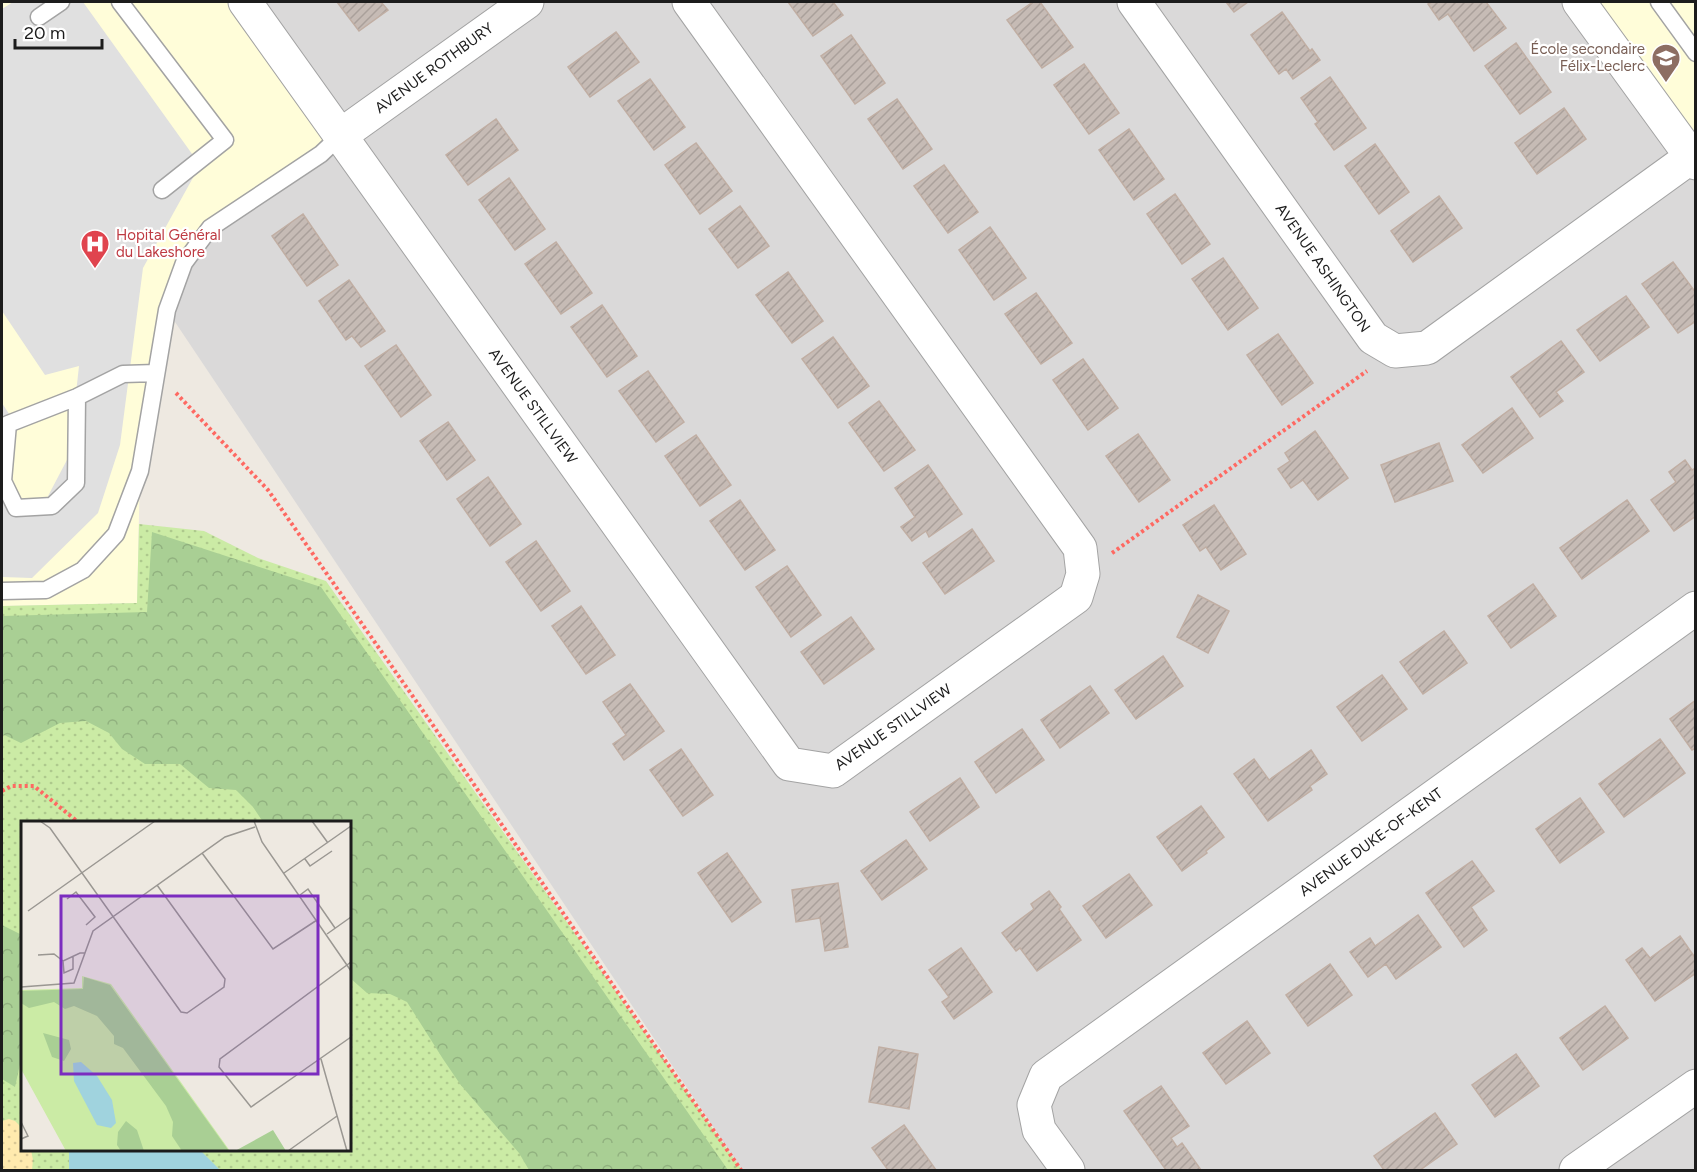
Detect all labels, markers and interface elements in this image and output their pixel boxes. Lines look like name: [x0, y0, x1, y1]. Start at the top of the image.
scale bar: [15, 12, 102, 50]
street label: AVENUE ROTHBURY: [371, 19, 497, 117]
text: 20 m: [24, 22, 65, 44]
place label: École secondaire Félix-Leclerc: [1531, 40, 1645, 75]
school or university icon: École secondaire Félix-Leclerc: [1650, 42, 1682, 84]
street label: AVENUE ASHINGTON: [1272, 200, 1374, 336]
place label: Hopital Général du Lakeshore: [116, 226, 221, 261]
hospital icon: Hopital Général du Lakeshore: [79, 228, 111, 270]
street label: AVENUE STILLVIEW: [485, 345, 581, 468]
street label: AVENUE STILLVIEW: [831, 680, 955, 774]
street label: AVENUE DUKE-OF-KENT: [1296, 784, 1447, 900]
inset map: [21, 821, 351, 1151]

